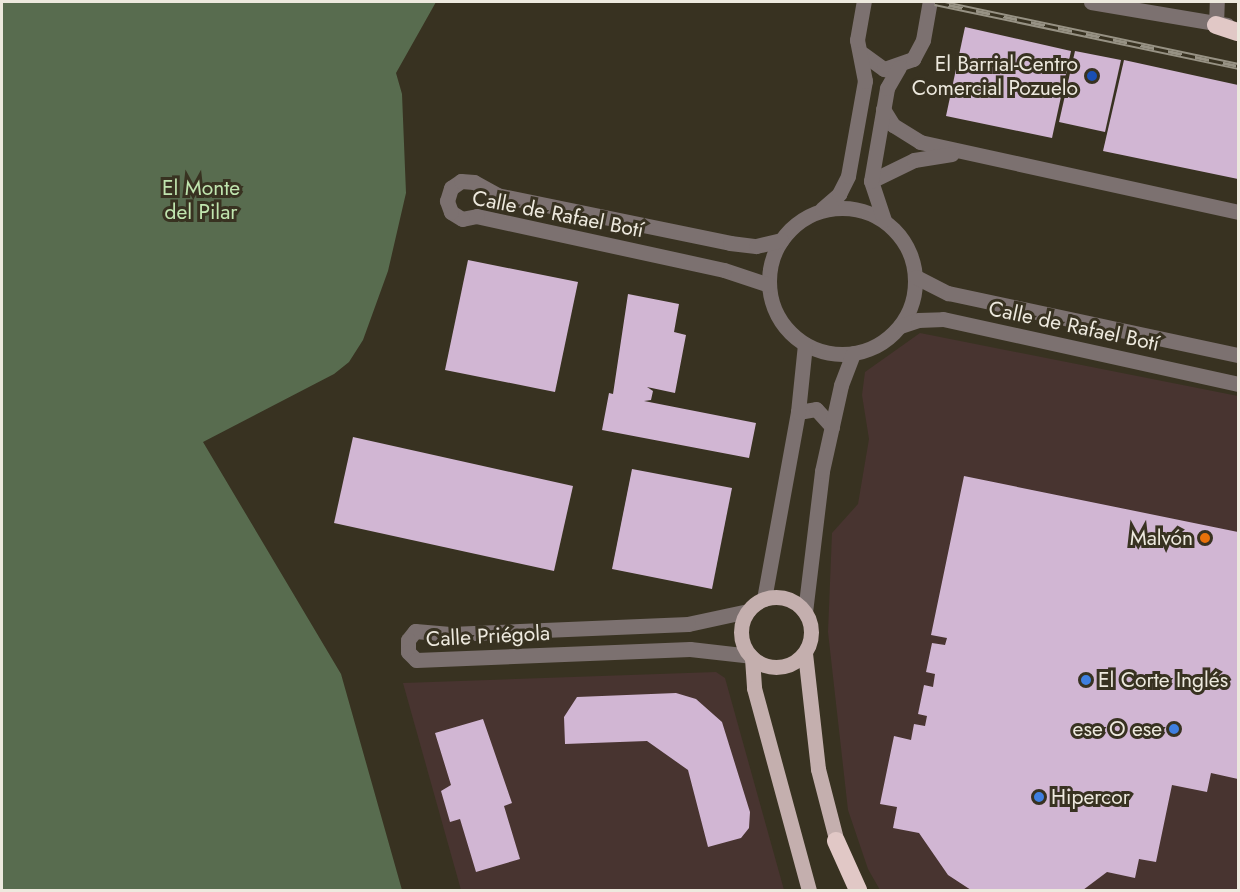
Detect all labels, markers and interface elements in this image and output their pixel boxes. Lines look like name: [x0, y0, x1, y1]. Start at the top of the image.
place label: El Barrial-Centro Comercial Pozuelo: [912, 51, 1078, 101]
marker: El Barrial-Centro Comercial Pozuelo: [1083, 67, 1101, 85]
park label: El Monte del Pilar: [162, 175, 240, 225]
street label: Calle de Rafael Botí: [470, 185, 646, 243]
street label: Calle de Rafael Botí: [986, 296, 1162, 356]
place label: Malvón: [1130, 525, 1193, 551]
marker: Malvón: [1198, 531, 1212, 545]
street label: Calle Priégola: [425, 620, 551, 652]
place label: El Corte Inglés: [1098, 667, 1228, 693]
marker: El Corte Inglés: [1079, 673, 1093, 687]
place label: ese O ese: [1073, 716, 1162, 742]
marker: ese O ese: [1167, 722, 1181, 736]
place label: Hipercor: [1051, 784, 1130, 810]
marker: Hipercor: [1032, 790, 1046, 804]

